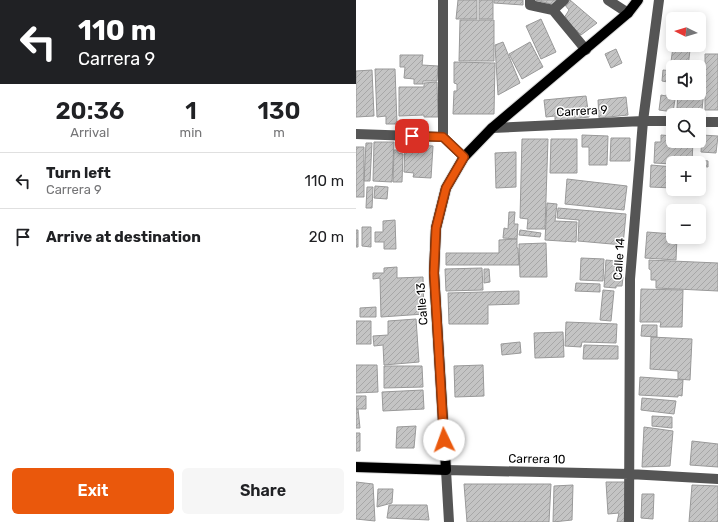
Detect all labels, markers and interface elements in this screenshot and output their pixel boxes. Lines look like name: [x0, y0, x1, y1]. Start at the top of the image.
north arrow: [666, 12, 706, 52]
map controls: [666, 12, 706, 244]
text: 110 m: [78, 14, 156, 47]
icon: left: [12, 16, 64, 68]
text: Carrera 9: [78, 48, 155, 70]
button: sound: [666, 60, 706, 100]
text: 20:36: [55, 97, 124, 125]
text: 1: [185, 97, 197, 125]
text: 130: [258, 97, 301, 125]
street label: Carrera 9: [556, 103, 608, 119]
button: search: [666, 108, 706, 148]
pin: [395, 119, 429, 153]
text: Arrival: [70, 125, 109, 140]
text: min: [180, 125, 202, 140]
text: m: [273, 125, 285, 140]
icon: arrive: [401, 125, 423, 147]
button: +: [666, 156, 706, 196]
text: Turn left: [46, 164, 111, 182]
icon: left: [12, 170, 34, 192]
text: 110 m: [305, 172, 344, 190]
text: Carrera 9: [46, 182, 102, 197]
button: −: [666, 204, 706, 244]
icon: arrive: [12, 226, 34, 248]
text: Arrive at destination: [46, 228, 201, 246]
text: 20 m: [309, 228, 344, 246]
street label: Calle 14: [611, 237, 628, 281]
street label: Calle 13: [414, 282, 430, 326]
position arrow: [423, 419, 465, 461]
street label: Carrera 10: [508, 452, 566, 466]
button: Exit: [12, 468, 174, 514]
button: Share: [182, 468, 344, 514]

